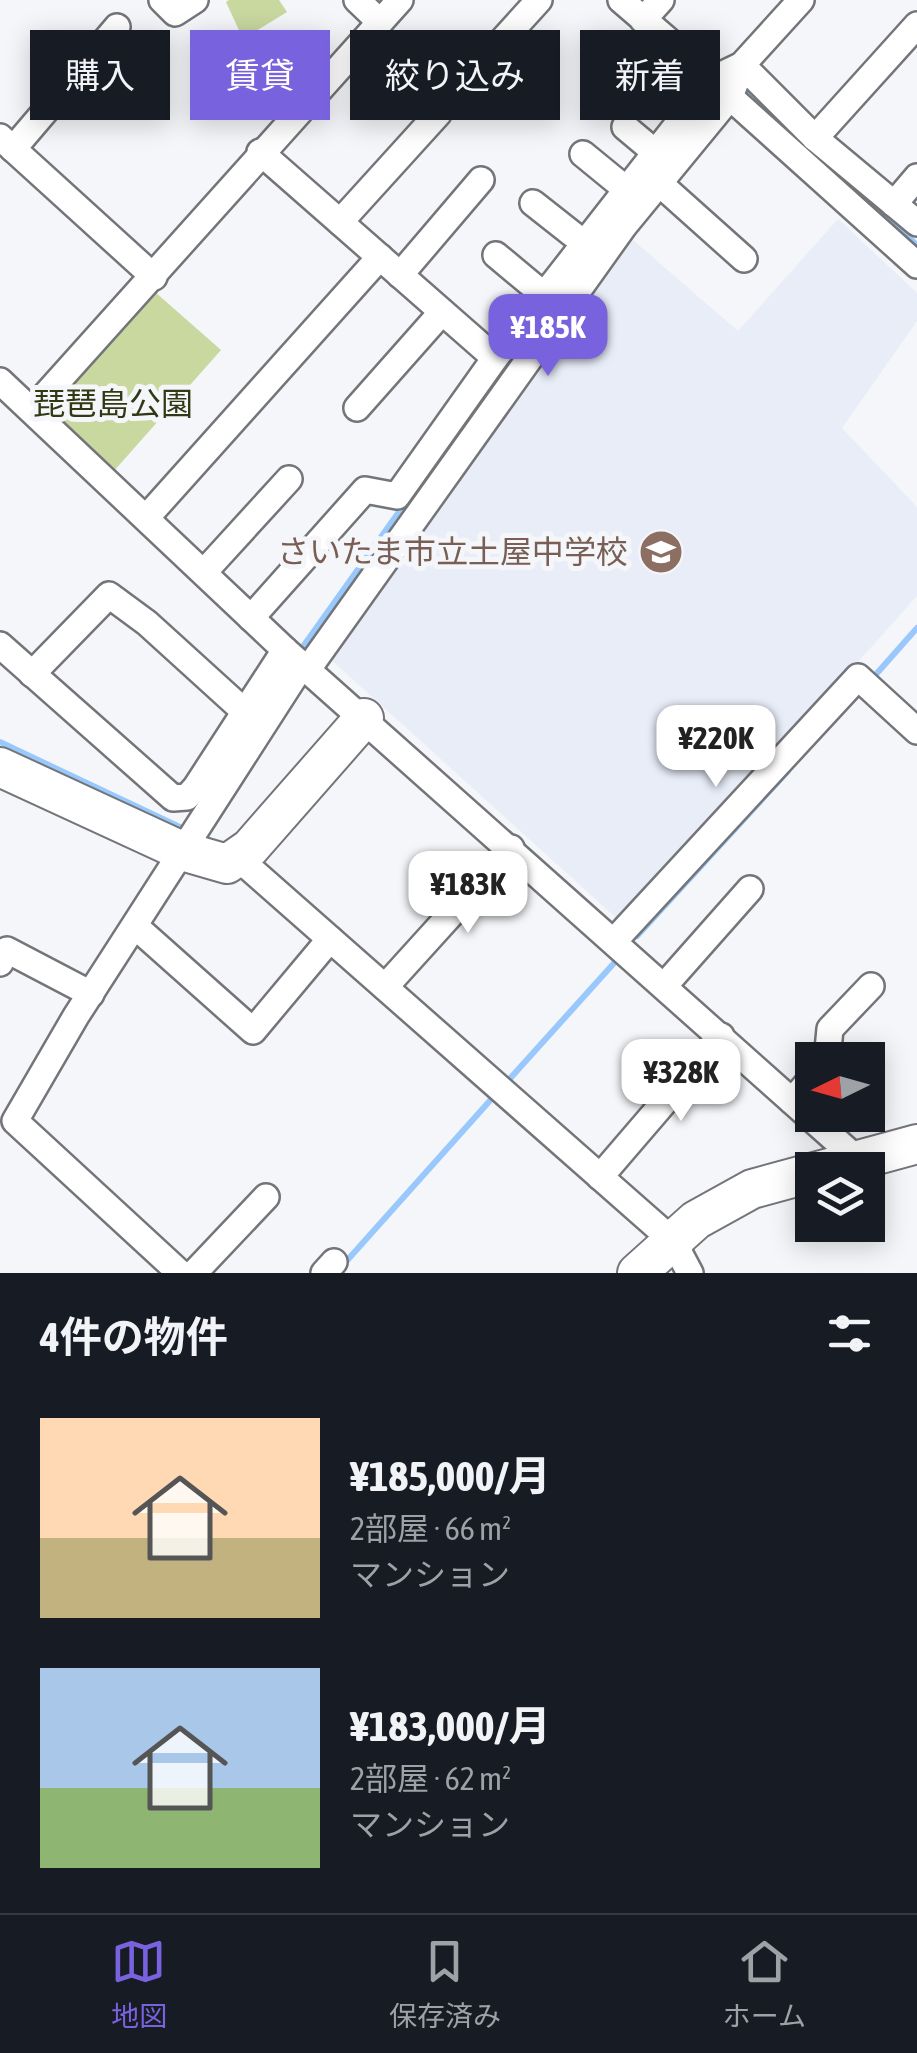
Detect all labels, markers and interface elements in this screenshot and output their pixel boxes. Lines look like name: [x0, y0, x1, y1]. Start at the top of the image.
chip: 購入: [30, 30, 170, 120]
chip: 賃貸: [190, 30, 330, 120]
chip: 絞り込み: [350, 30, 560, 120]
chip: 新着: [580, 30, 720, 120]
pin: ¥185K: [478, 294, 618, 379]
text: ¥185K: [510, 308, 586, 345]
park label: 琵琶島公園: [33, 385, 193, 422]
school or university icon: さいたま市立土屋中学校: [638, 529, 684, 575]
place label: さいたま市立土屋中学校: [277, 533, 628, 570]
pin: ¥220K: [646, 705, 786, 790]
text: ¥220K: [678, 719, 754, 756]
pin: ¥183K: [398, 851, 538, 936]
text: ¥183K: [430, 865, 506, 902]
pin: ¥328K: [611, 1039, 751, 1124]
north arrow: [795, 1042, 885, 1132]
map controls: [795, 1042, 885, 1242]
text: ¥328K: [643, 1053, 719, 1090]
button: layers: [795, 1152, 885, 1242]
icon: filters: [822, 1306, 877, 1361]
text: 4件の物件: [40, 1313, 228, 1361]
text: ¥185,000/月: [350, 1452, 551, 1500]
icon: home: [120, 1458, 240, 1578]
text: 2部屋 · 66 m²: [350, 1510, 511, 1547]
text: マンション: [350, 1556, 510, 1593]
text: ¥183,000/月: [350, 1702, 551, 1750]
icon: home: [120, 1708, 240, 1828]
text: 2部屋 · 62 m²: [350, 1760, 511, 1797]
text: マンション: [350, 1806, 510, 1843]
tab: 地図: [111, 1934, 167, 2034]
tab: 保存済み: [389, 1934, 501, 2034]
tab: ホーム: [723, 1934, 806, 2034]

